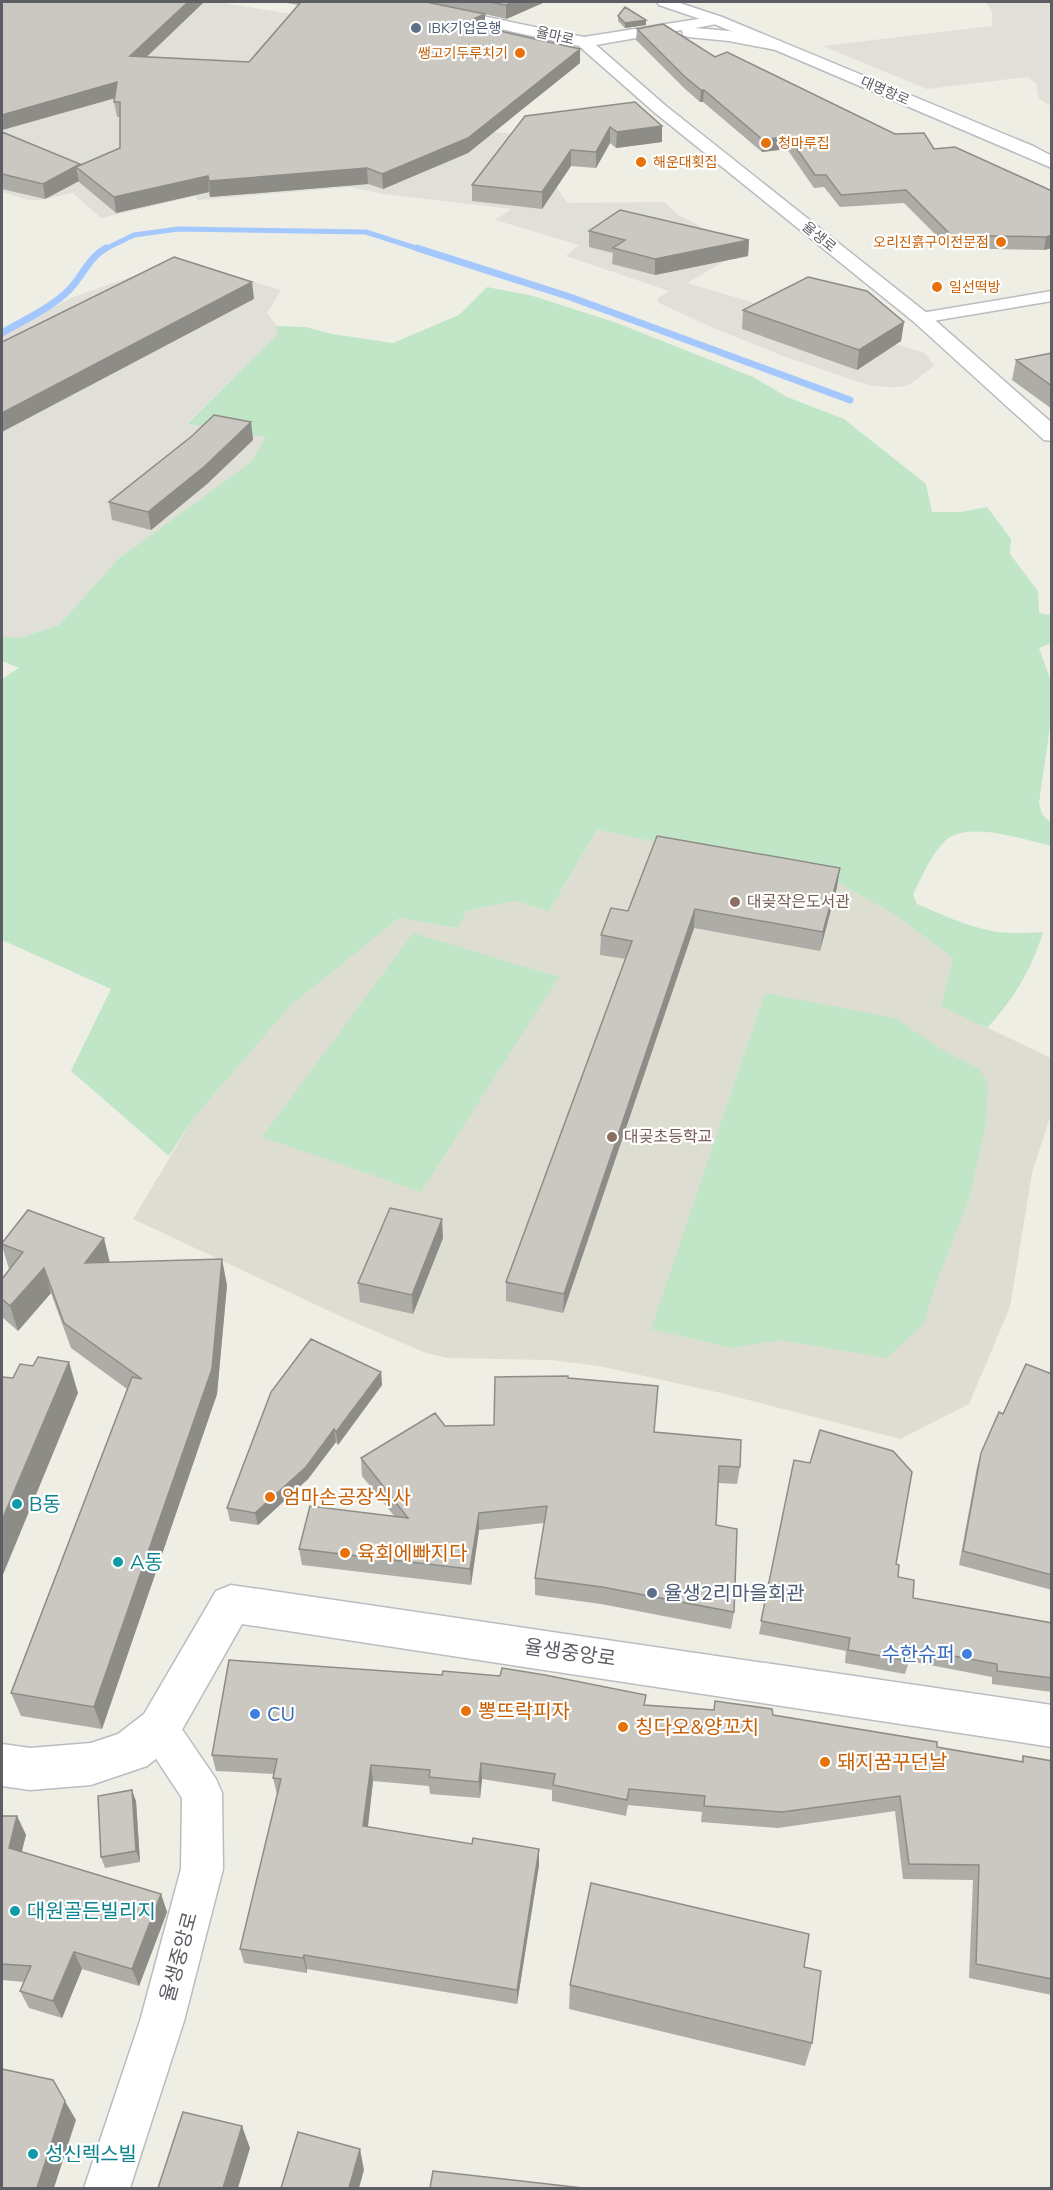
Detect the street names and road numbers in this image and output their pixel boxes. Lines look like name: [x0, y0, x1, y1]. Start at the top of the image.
street label: 율마로: [534, 22, 576, 50]
street label: 대명항로: [858, 72, 913, 110]
street label: 율생로: [798, 217, 840, 257]
street label: 율생중앙로: [523, 1633, 617, 1673]
street label: 율생중앙로: [154, 1909, 204, 2005]

